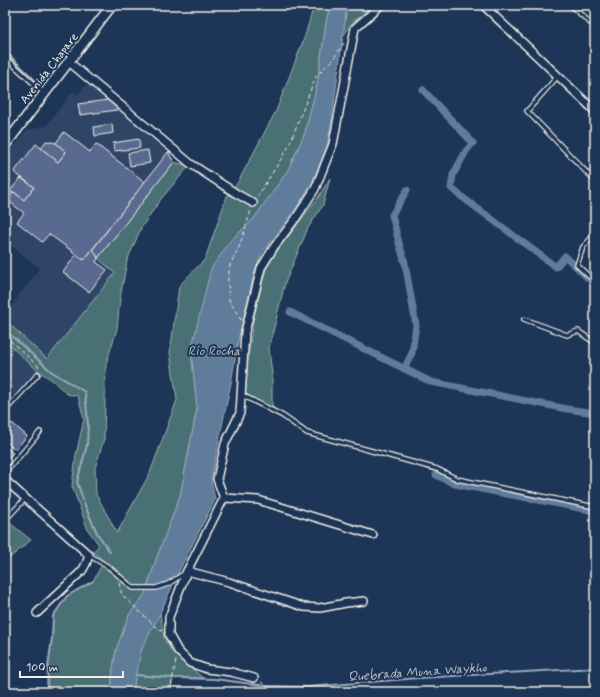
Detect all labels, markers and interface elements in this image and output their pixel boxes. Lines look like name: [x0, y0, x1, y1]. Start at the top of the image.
street label: Avenida Chapare: [17, 30, 83, 108]
water label: Río Rocha: [188, 343, 241, 360]
scale bar: [20, 653, 123, 679]
water label: Quebrada Muna Waykho: [347, 659, 488, 686]
text: 100 m: [26, 660, 58, 676]

